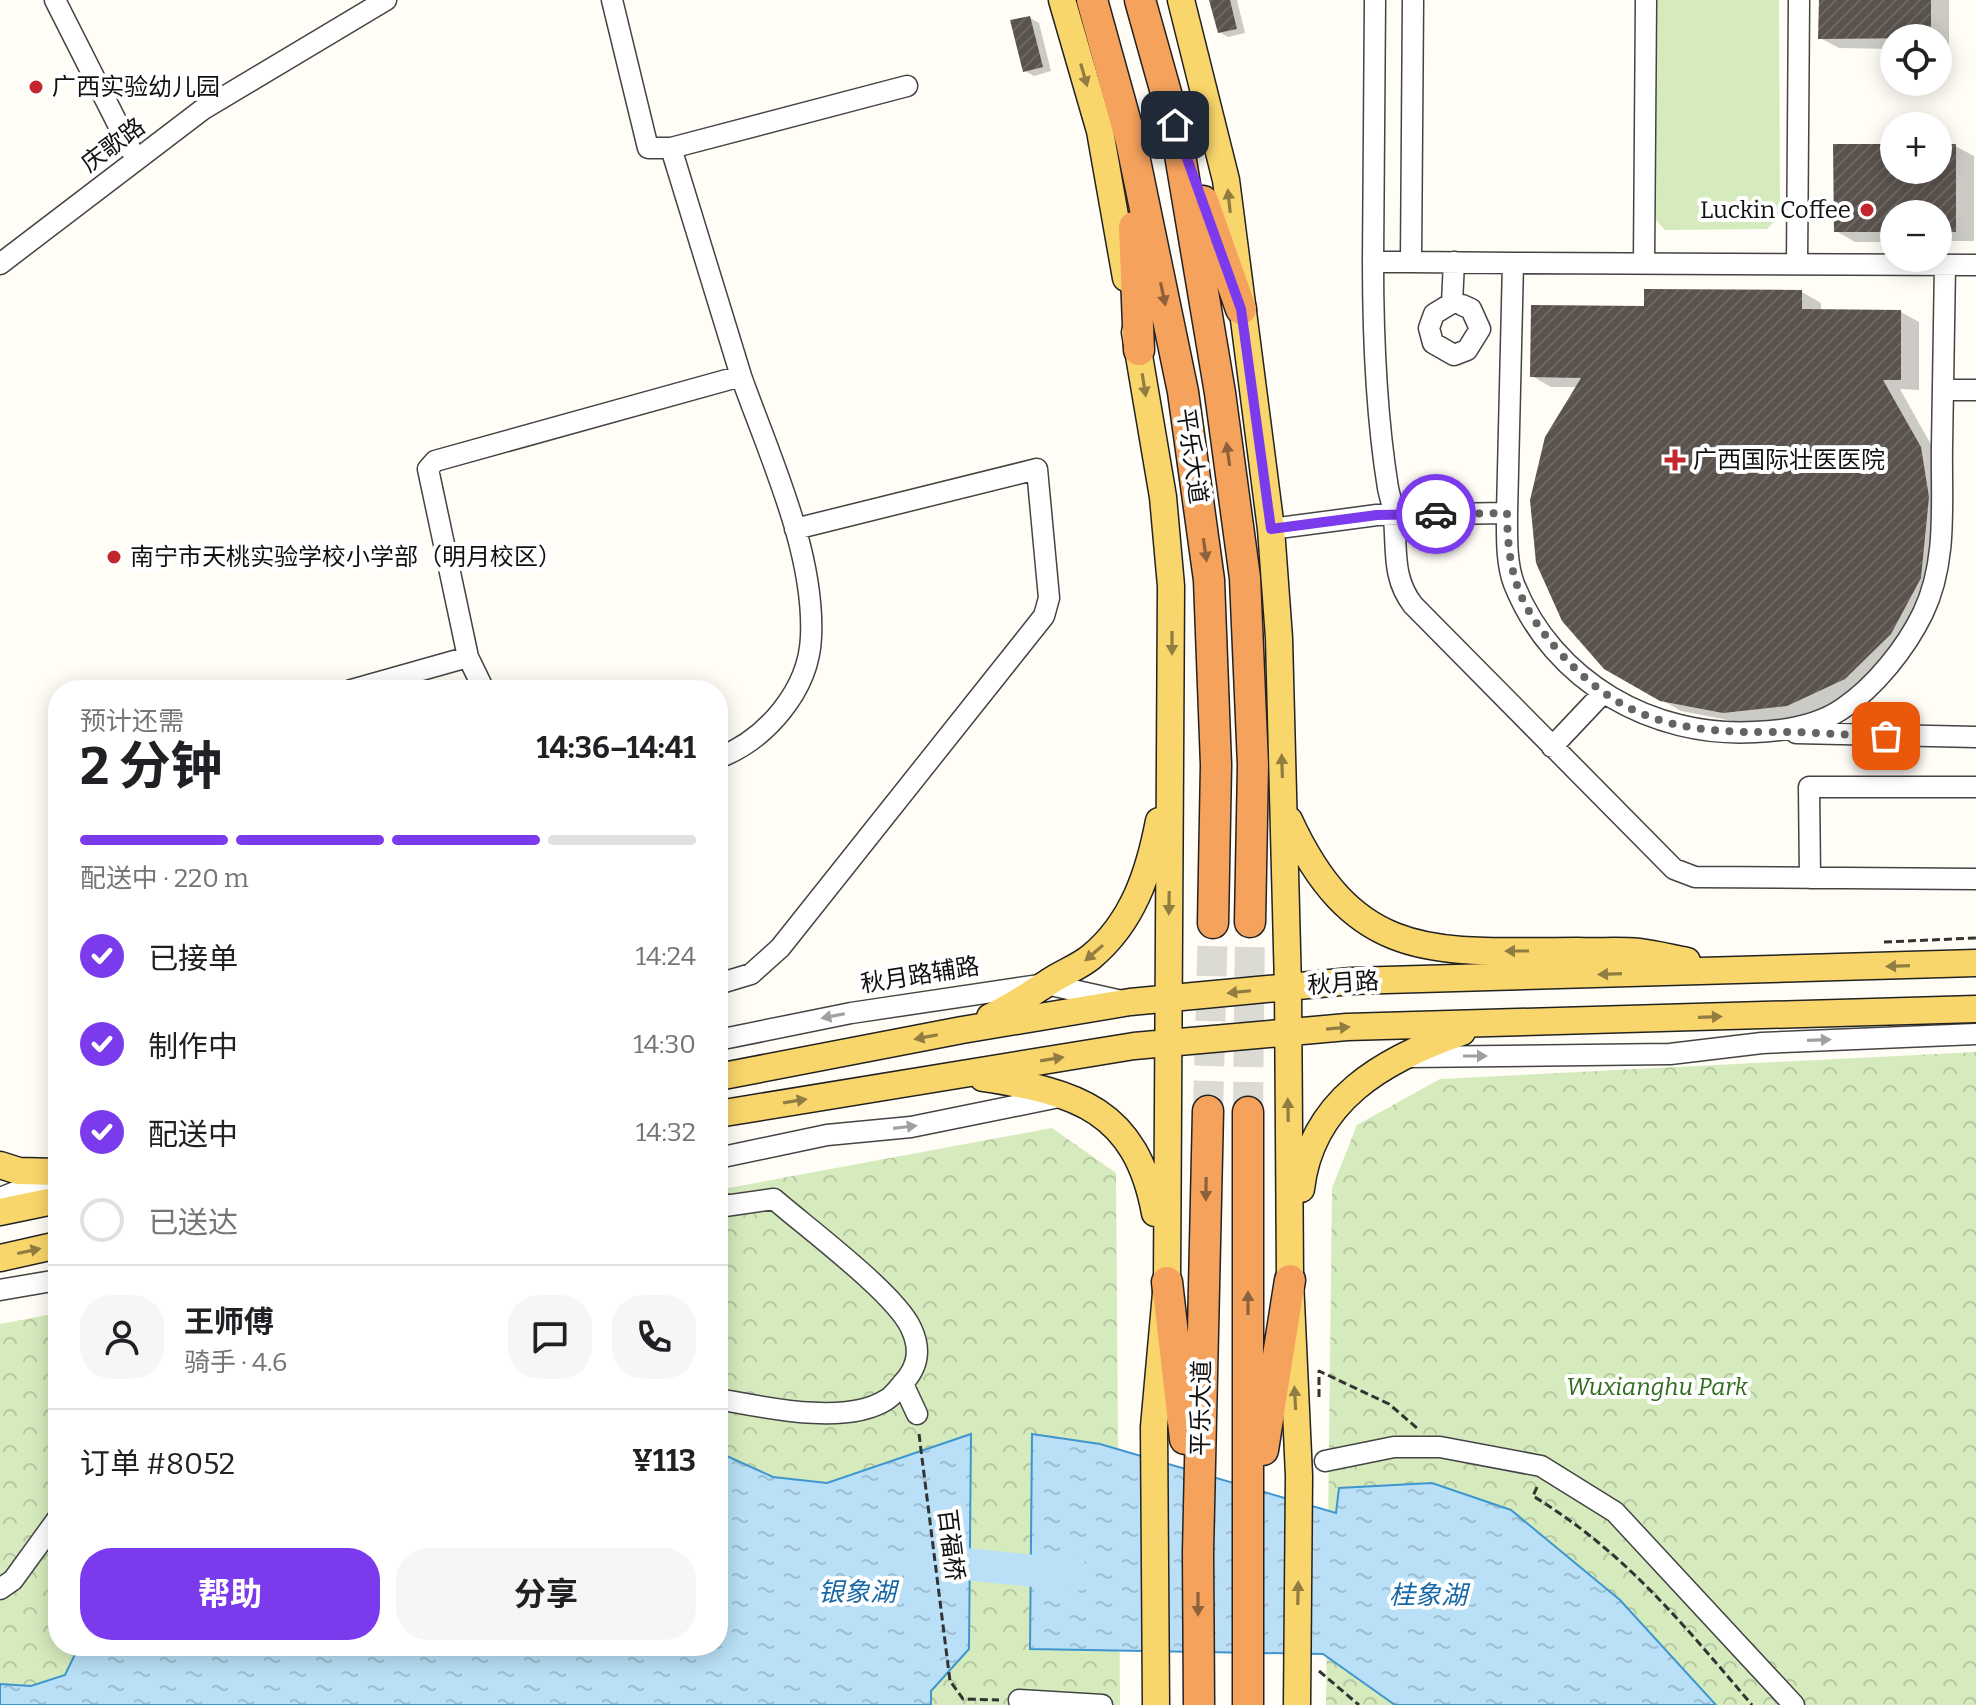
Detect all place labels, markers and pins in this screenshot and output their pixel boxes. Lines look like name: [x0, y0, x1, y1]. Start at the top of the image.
place label: 广西实验幼儿园: [52, 73, 220, 101]
marker: 广西实验幼儿园: [27, 78, 45, 96]
pin: [1141, 91, 1209, 159]
place label: Luckin Coffee: [1700, 196, 1851, 224]
marker: Luckin Coffee: [1858, 201, 1876, 219]
place label: 广西国际壮医医院: [1693, 446, 1885, 474]
marker: 广西国际壮医医院: [1664, 449, 1686, 471]
place label: 南宁市天桃实验学校小学部（明月校区）: [130, 543, 562, 571]
marker: 南宁市天桃实验学校小学部（明月校区）: [105, 548, 123, 566]
pin: [1852, 702, 1920, 770]

